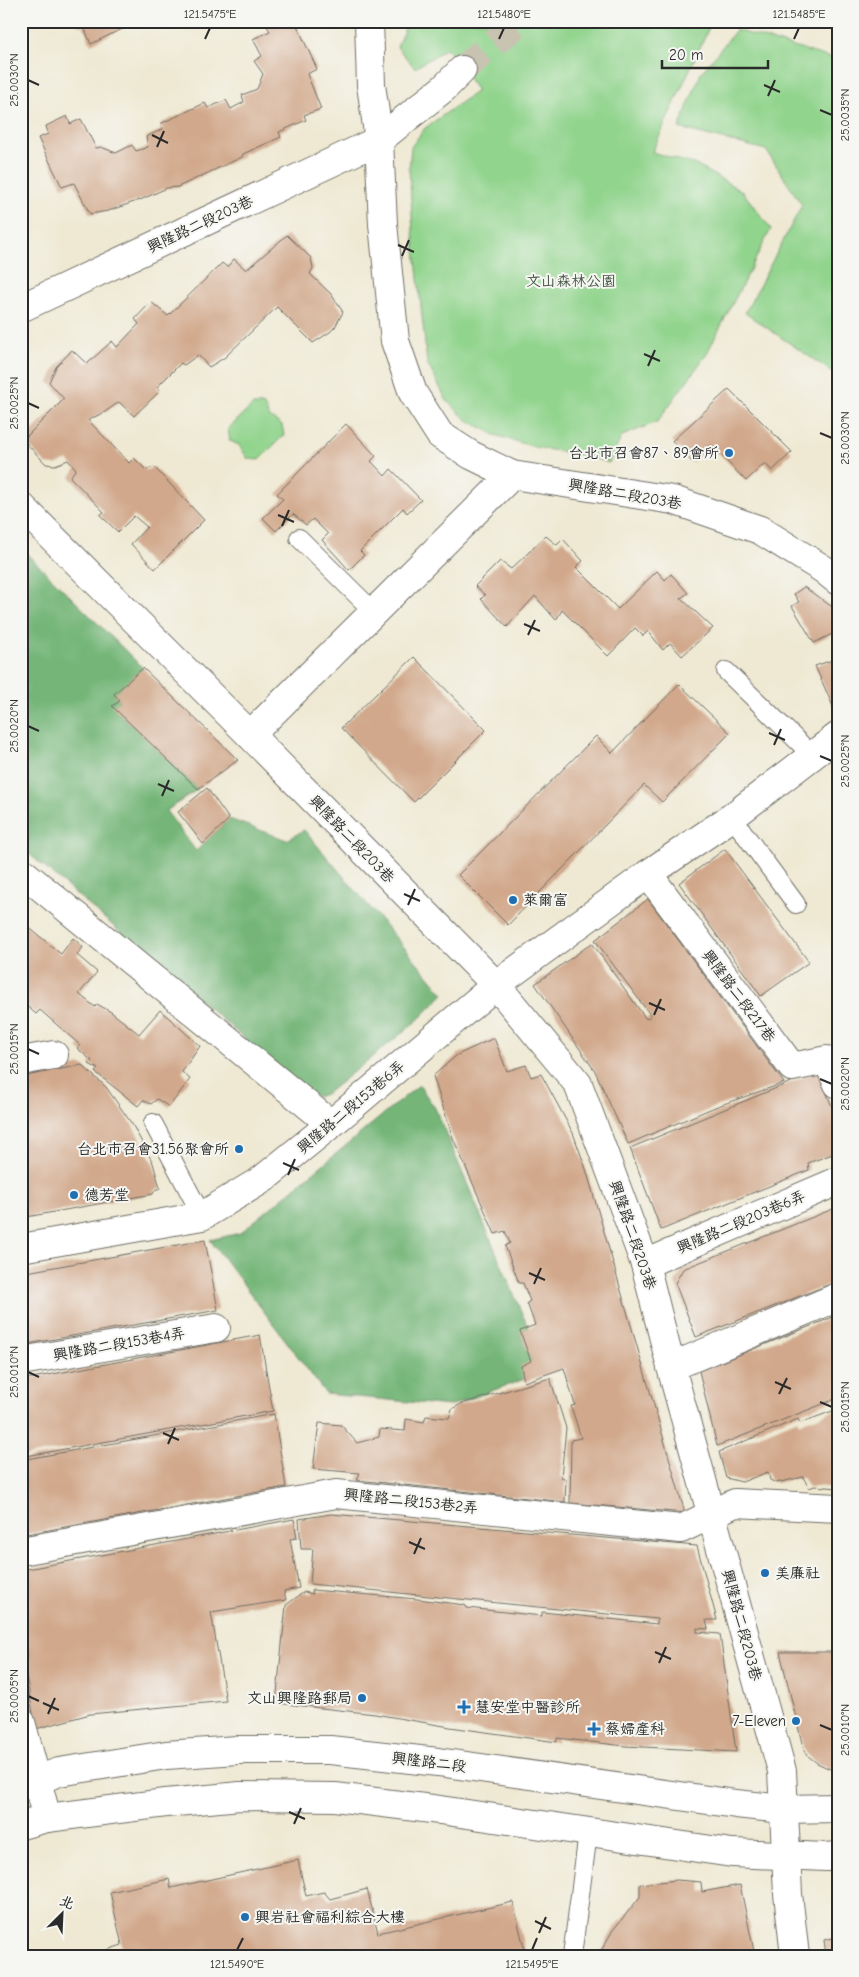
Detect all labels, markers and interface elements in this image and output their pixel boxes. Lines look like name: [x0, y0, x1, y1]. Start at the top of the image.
text: 121.5475°E: [184, 7, 236, 21]
text: 121.5480°E: [477, 7, 531, 21]
text: 121.5485°E: [773, 7, 825, 21]
scale bar: [662, 38, 768, 70]
text: 20 m: [669, 46, 703, 64]
text: 25.0030°N: [7, 53, 21, 107]
text: 25.0035°N: [838, 89, 852, 141]
street label: 興隆路二段203巷: [144, 192, 256, 256]
park label: 文山森林公園: [526, 272, 616, 290]
text: 25.0025°N: [7, 377, 21, 429]
text: 25.0030°N: [838, 411, 852, 465]
place label: 台北市召會87、89會所: [568, 444, 719, 462]
marker: 台北市召會87、89會所: [723, 447, 735, 459]
street label: 興隆路二段203巷: [567, 475, 683, 513]
text: 25.0020°N: [7, 699, 21, 753]
text: 25.0025°N: [838, 735, 852, 787]
street label: 興隆路二段203巷: [306, 792, 398, 886]
place label: 萊爾富: [523, 891, 568, 909]
marker: 萊爾富: [507, 894, 519, 906]
street label: 興隆路二段217巷: [698, 946, 780, 1046]
text: 25.0015°N: [7, 1023, 21, 1075]
street label: 興隆路二段153巷6弄: [294, 1057, 408, 1157]
text: 25.0020°N: [838, 1057, 852, 1111]
place label: 台北市召會31.56聚會所: [77, 1140, 229, 1158]
marker: 台北市召會31.56聚會所: [233, 1143, 245, 1155]
street label: 興隆路二段203巷: [606, 1178, 660, 1292]
place label: 德芳堂: [84, 1186, 129, 1204]
street label: 興隆路二段203巷6弄: [674, 1187, 808, 1257]
marker: 德芳堂: [68, 1189, 80, 1201]
street label: 興隆路二段153巷4弄: [51, 1324, 187, 1364]
text: 25.0010°N: [7, 1346, 21, 1398]
text: 25.0015°N: [838, 1381, 852, 1433]
street label: 興隆路二段153巷2弄: [343, 1485, 479, 1517]
place label: 美廉社: [775, 1564, 820, 1582]
street label: 興隆路二段203巷: [718, 1567, 766, 1683]
marker: 美廉社: [759, 1567, 771, 1579]
text: 25.0005°N: [7, 1669, 21, 1723]
place label: 文山興隆路郵局: [247, 1689, 352, 1707]
marker: 文山興隆路郵局: [356, 1692, 368, 1704]
place label: 慧安堂中醫診所: [475, 1698, 580, 1716]
marker: 慧安堂中醫診所: [457, 1700, 471, 1714]
text: 25.0010°N: [838, 1704, 852, 1756]
place label: 7-Eleven: [732, 1712, 786, 1730]
marker: 7-Eleven: [790, 1715, 802, 1727]
place label: 蔡婦產科: [605, 1720, 665, 1738]
marker: 蔡婦產科: [587, 1722, 601, 1736]
street label: 興隆路二段: [391, 1748, 467, 1776]
north arrow: [38, 1890, 88, 1940]
text: 北: [57, 1892, 77, 1913]
place label: 興岩社會福利綜合大樓: [255, 1908, 405, 1926]
marker: 興岩社會福利綜合大樓: [239, 1911, 251, 1923]
text: 121.5490°E: [210, 1957, 264, 1971]
text: 121.5495°E: [505, 1957, 559, 1971]

